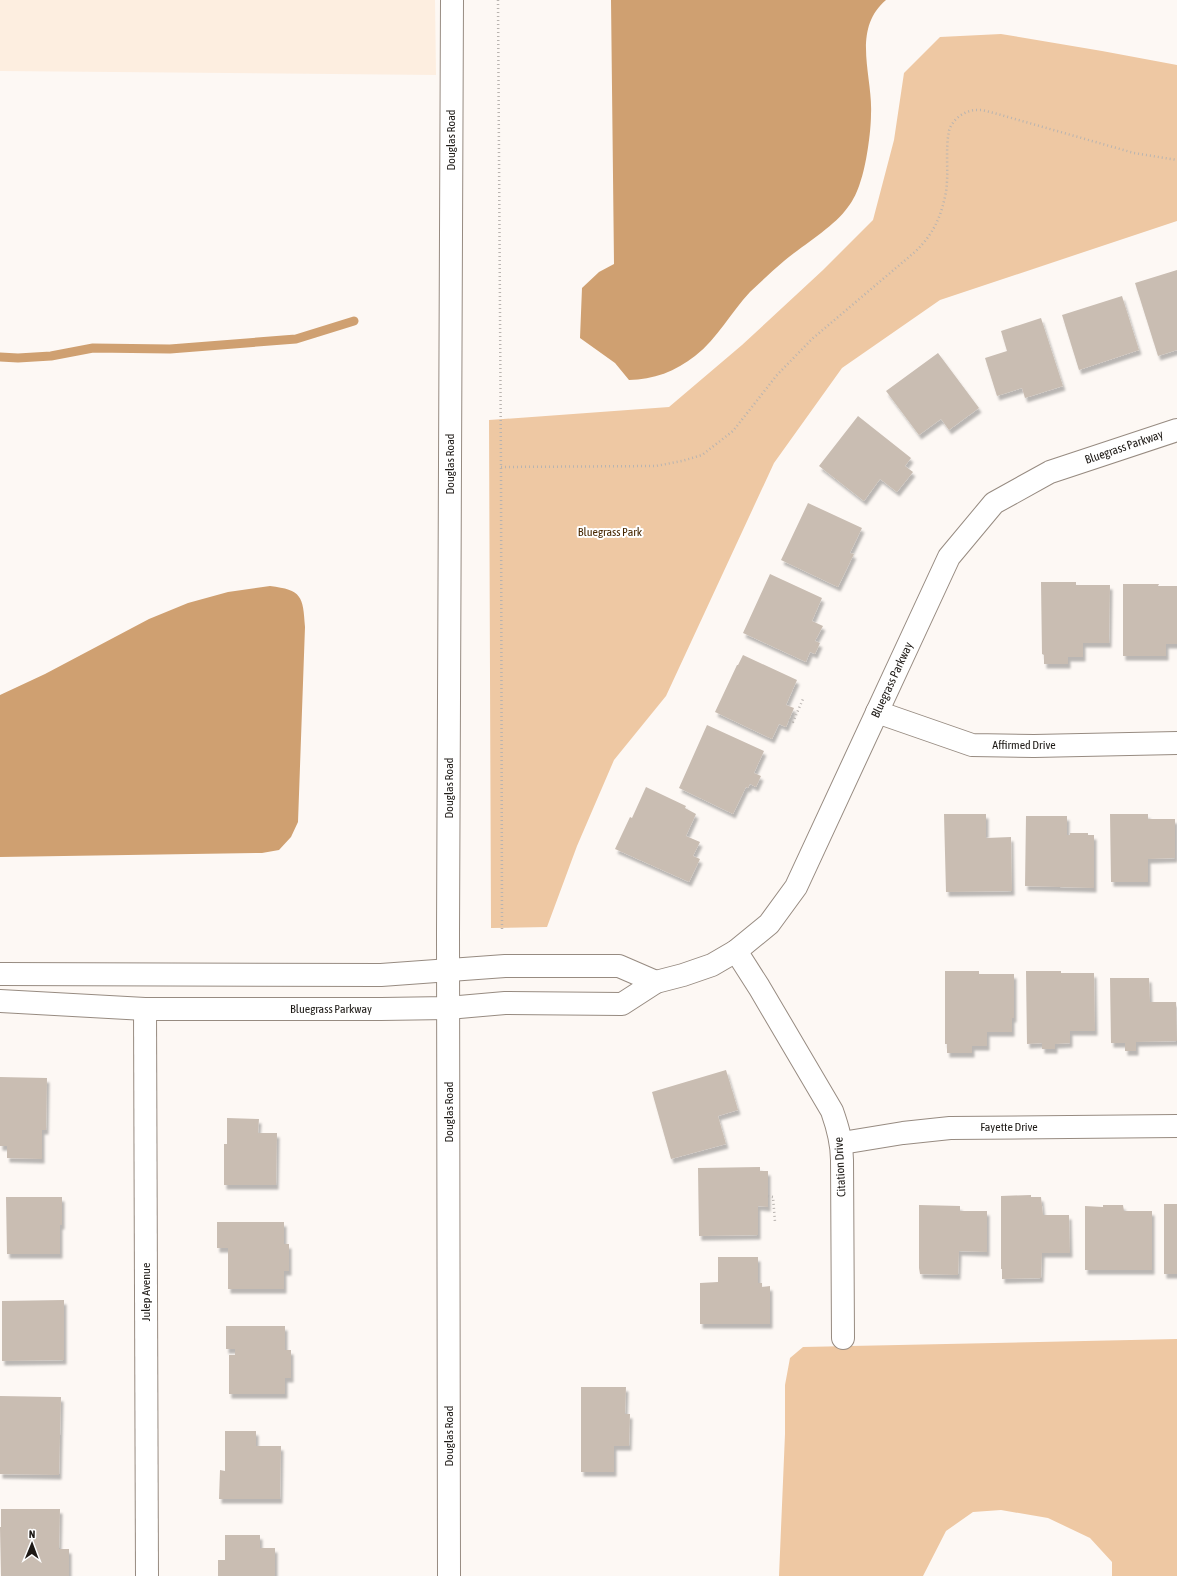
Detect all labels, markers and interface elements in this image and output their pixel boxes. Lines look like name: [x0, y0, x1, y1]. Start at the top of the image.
street label: Douglas Road: [444, 110, 458, 170]
street label: Bluegrass Parkway: [1083, 427, 1165, 467]
street label: Douglas Road: [443, 434, 457, 494]
park label: Bluegrass Park: [578, 525, 643, 539]
street label: Bluegrass Parkway: [868, 640, 916, 720]
street label: Affirmed Drive: [992, 738, 1056, 752]
street label: Douglas Road: [442, 758, 456, 818]
street label: Bluegrass Parkway: [290, 1002, 372, 1016]
street label: Douglas Road: [442, 1082, 456, 1142]
street label: Fayette Drive: [980, 1120, 1038, 1134]
street label: Citation Drive: [831, 1137, 849, 1197]
street label: Julep Avenue: [139, 1263, 153, 1321]
street label: Douglas Road: [442, 1406, 456, 1466]
north arrow: [12, 1524, 52, 1564]
text: N: [29, 1528, 36, 1540]

